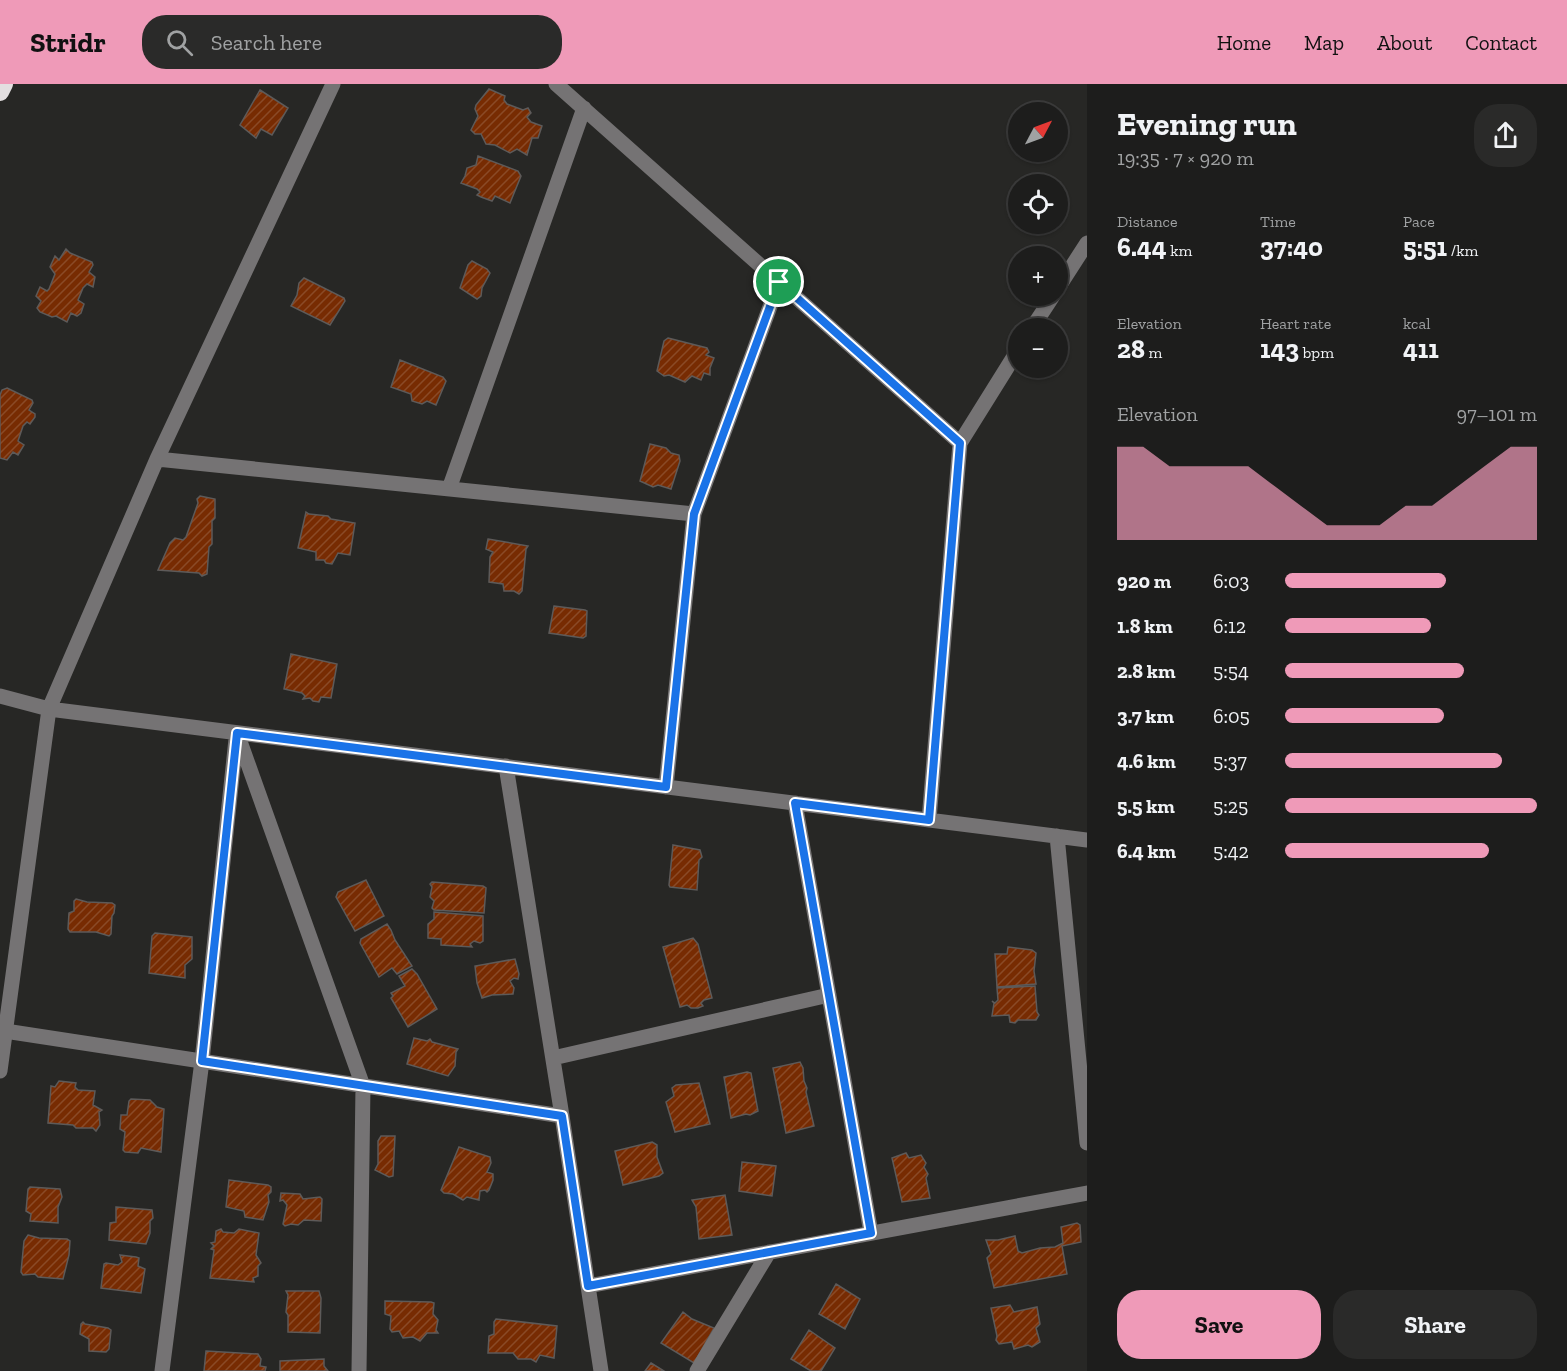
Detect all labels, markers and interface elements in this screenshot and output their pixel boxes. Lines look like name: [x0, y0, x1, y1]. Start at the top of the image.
search box: [142, 15, 562, 69]
text: Stridr: [30, 26, 106, 59]
icon: search: [163, 26, 196, 59]
text: Search here: [211, 29, 322, 56]
text: Home: [1217, 30, 1271, 55]
text: Map: [1304, 30, 1344, 55]
text: About: [1377, 30, 1432, 55]
text: Contact: [1465, 30, 1537, 55]
north arrow: [1008, 102, 1068, 162]
map controls: [1008, 102, 1068, 378]
text: Evening run: [1117, 104, 1297, 143]
button: share: [1474, 104, 1537, 167]
text: 19:35 · 7 × 920 m: [1117, 146, 1254, 170]
button: locate: [1008, 174, 1068, 234]
text: Distance: [1117, 212, 1178, 231]
text: Time: [1260, 212, 1296, 231]
text: Pace: [1403, 212, 1435, 231]
text: 6.44: [1117, 231, 1167, 263]
text: 37:40: [1260, 231, 1323, 263]
text: 5:51: [1403, 231, 1447, 263]
text: km: [1167, 241, 1192, 260]
text: /km: [1447, 241, 1478, 260]
button: +: [1008, 246, 1068, 306]
pin: [753, 256, 804, 307]
icon: arrive: [762, 265, 795, 298]
text: Elevation: [1117, 314, 1182, 333]
text: Heart rate: [1260, 314, 1331, 333]
text: kcal: [1403, 314, 1430, 333]
button: −: [1008, 318, 1068, 378]
text: 28: [1117, 333, 1145, 365]
text: 143: [1260, 333, 1299, 365]
text: 411: [1403, 333, 1439, 365]
text: m: [1145, 343, 1162, 362]
text: bpm: [1299, 343, 1334, 362]
text: Elevation: [1117, 402, 1198, 426]
text: 97–101 m: [1457, 402, 1537, 426]
text: 920 m: [1117, 569, 1171, 593]
text: 6:03: [1213, 569, 1249, 593]
text: 1.8 km: [1117, 614, 1173, 638]
text: 6:12: [1213, 614, 1246, 638]
text: 2.8 km: [1117, 659, 1175, 683]
text: 5:54: [1213, 659, 1249, 683]
text: 3.7 km: [1117, 704, 1174, 728]
text: 6:05: [1213, 704, 1250, 728]
text: 4.6 km: [1117, 749, 1176, 773]
text: 5:37: [1213, 749, 1247, 773]
text: 5.5 km: [1117, 794, 1175, 818]
text: 5:25: [1213, 794, 1248, 818]
text: 6.4 km: [1117, 839, 1176, 863]
text: 5:42: [1213, 839, 1249, 863]
button: Save: [1117, 1290, 1321, 1359]
button: Share: [1333, 1290, 1537, 1359]

